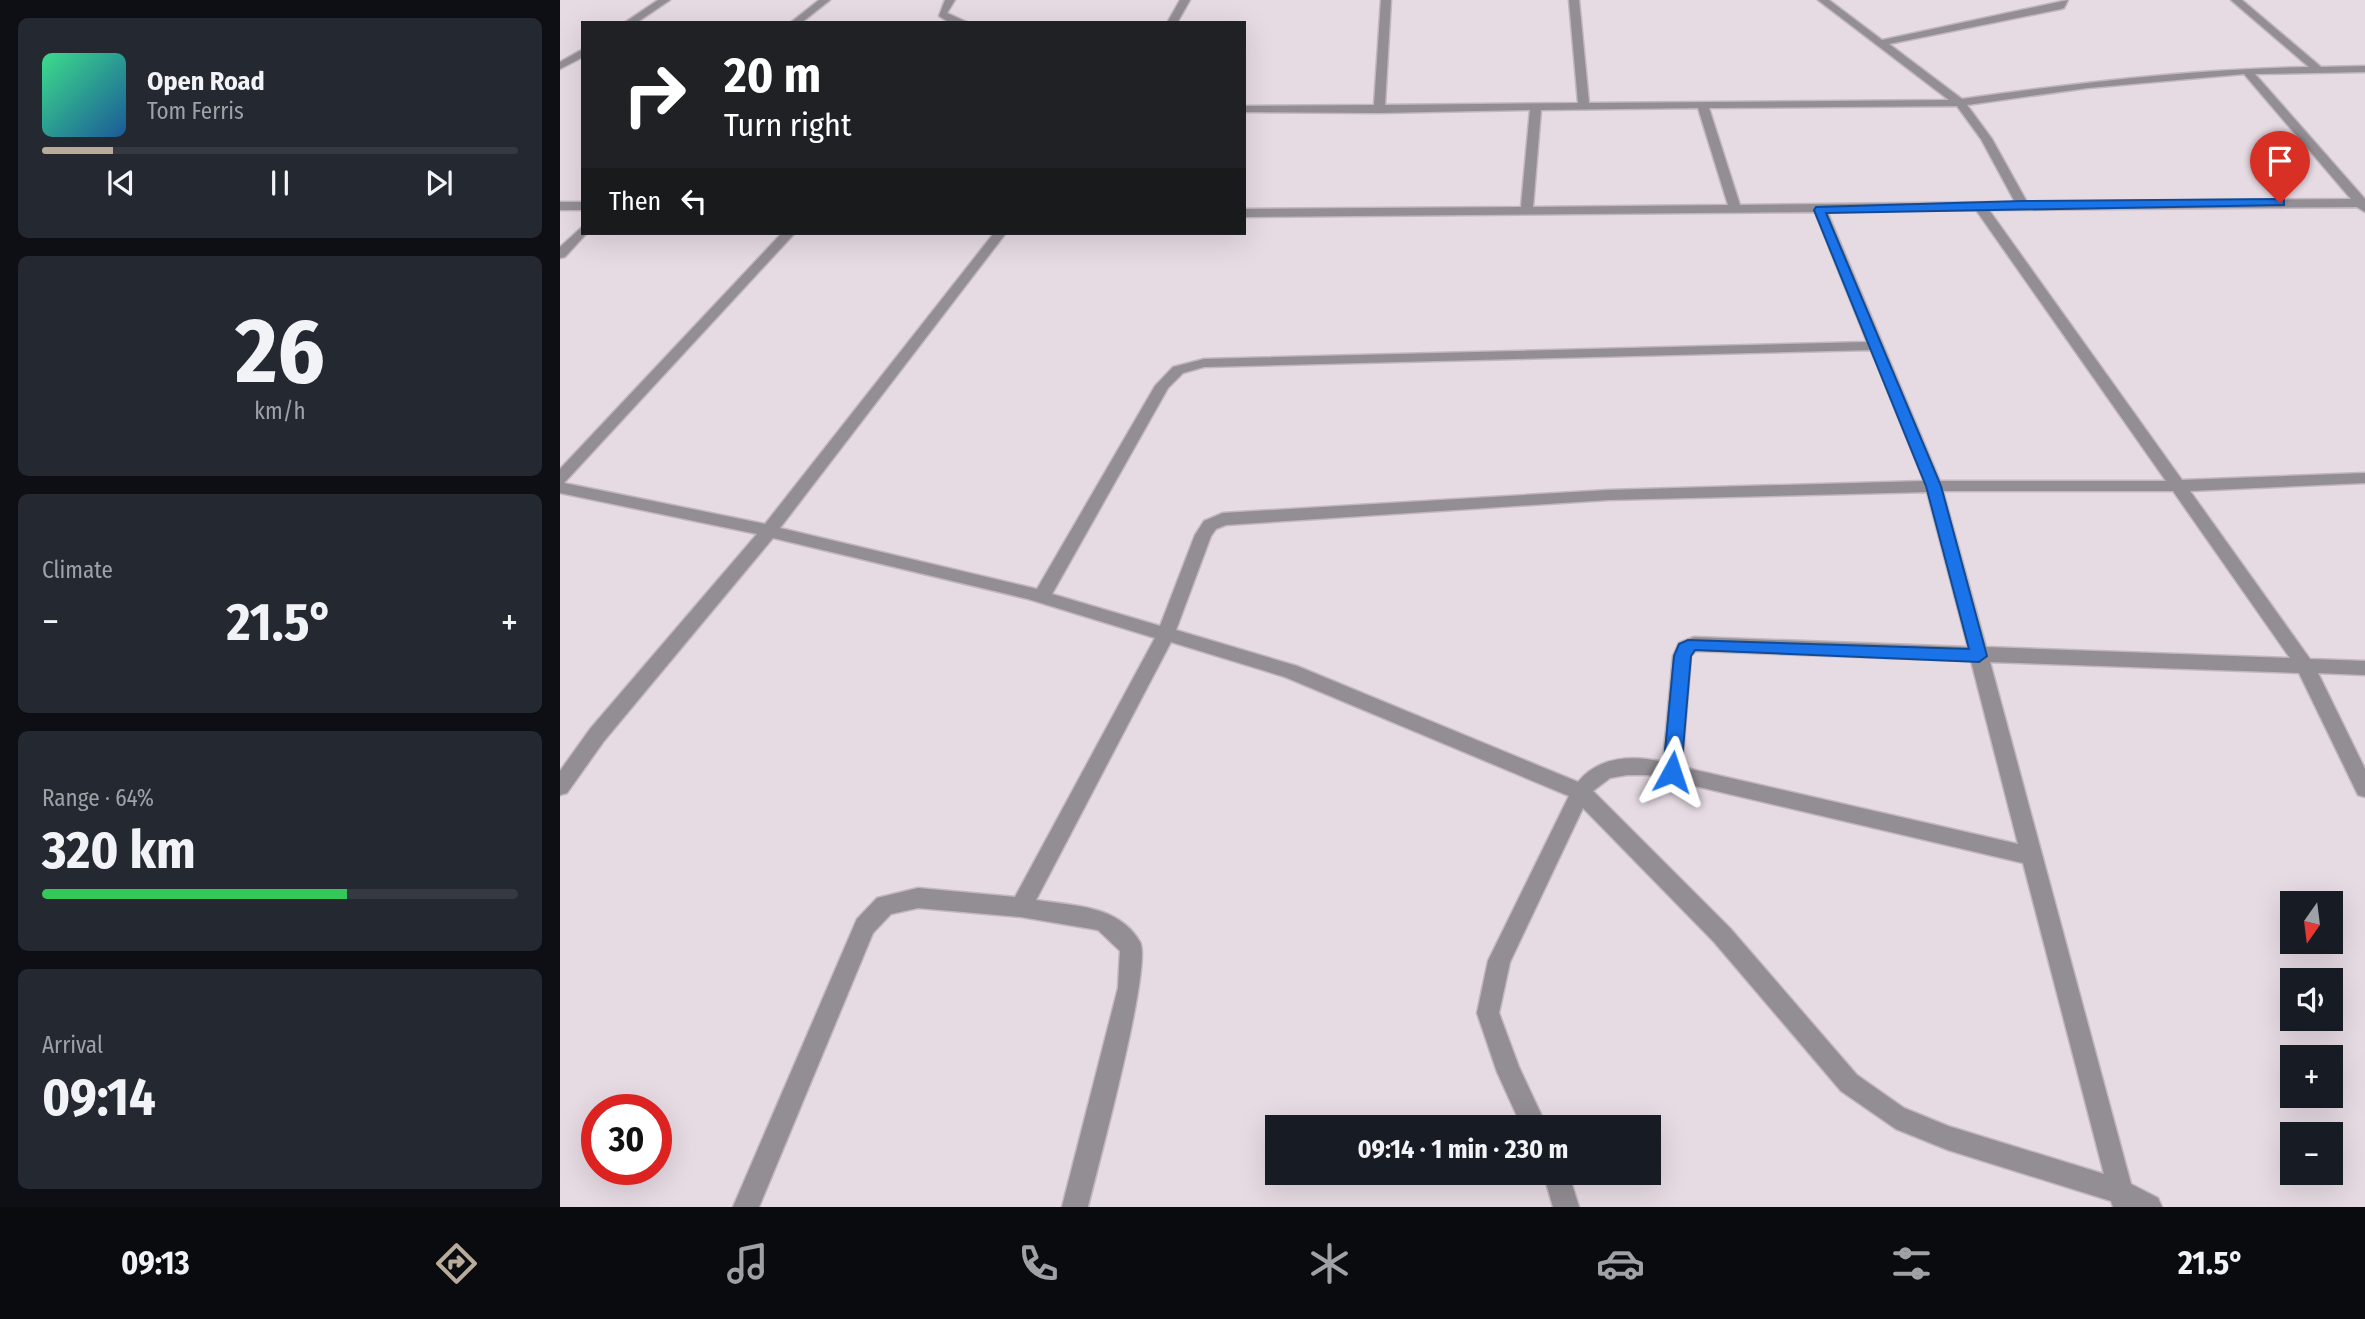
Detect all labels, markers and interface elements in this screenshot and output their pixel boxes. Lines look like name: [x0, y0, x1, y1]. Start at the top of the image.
text: 20 m: [724, 46, 821, 105]
icon: right: [609, 49, 700, 140]
text: Open Road: [147, 66, 265, 97]
text: Tom Ferris: [147, 97, 244, 125]
text: Turn right: [724, 106, 851, 144]
pin: [2250, 131, 2310, 203]
icon: arrive: [2261, 142, 2299, 180]
icon: previous: [102, 164, 140, 202]
icon: pause: [261, 164, 299, 202]
icon: next: [420, 164, 458, 202]
icon: left: [675, 182, 713, 220]
text: Then: [609, 186, 661, 217]
text: 26: [235, 297, 325, 406]
text: km/h: [254, 397, 306, 425]
text: Climate: [42, 556, 113, 584]
text: 21.5°: [226, 591, 333, 654]
text: −: [42, 599, 59, 645]
text: +: [501, 599, 518, 645]
position arrow: [1635, 735, 1709, 809]
text: Range · 64%: [42, 784, 154, 812]
text: 320 km: [42, 819, 196, 882]
north arrow: [2280, 891, 2343, 954]
map controls: [2280, 891, 2343, 1185]
button: sound: [2280, 968, 2343, 1031]
text: Arrival: [42, 1031, 103, 1059]
button: +: [2280, 1045, 2343, 1108]
text: 09:14: [42, 1066, 156, 1129]
speed limit sign: 30: [581, 1094, 672, 1185]
button: −: [2280, 1122, 2343, 1185]
text: 09:14 · 1 min · 230 m: [1358, 1134, 1568, 1165]
icon: directions: [432, 1239, 481, 1288]
icon: music: [723, 1239, 772, 1288]
icon: phone: [1014, 1239, 1063, 1288]
icon: climate: [1305, 1239, 1354, 1288]
icon: car: [1596, 1239, 1645, 1288]
icon: filters: [1887, 1239, 1936, 1288]
text: 09:13: [121, 1244, 190, 1282]
text: 21.5°: [2178, 1244, 2244, 1282]

